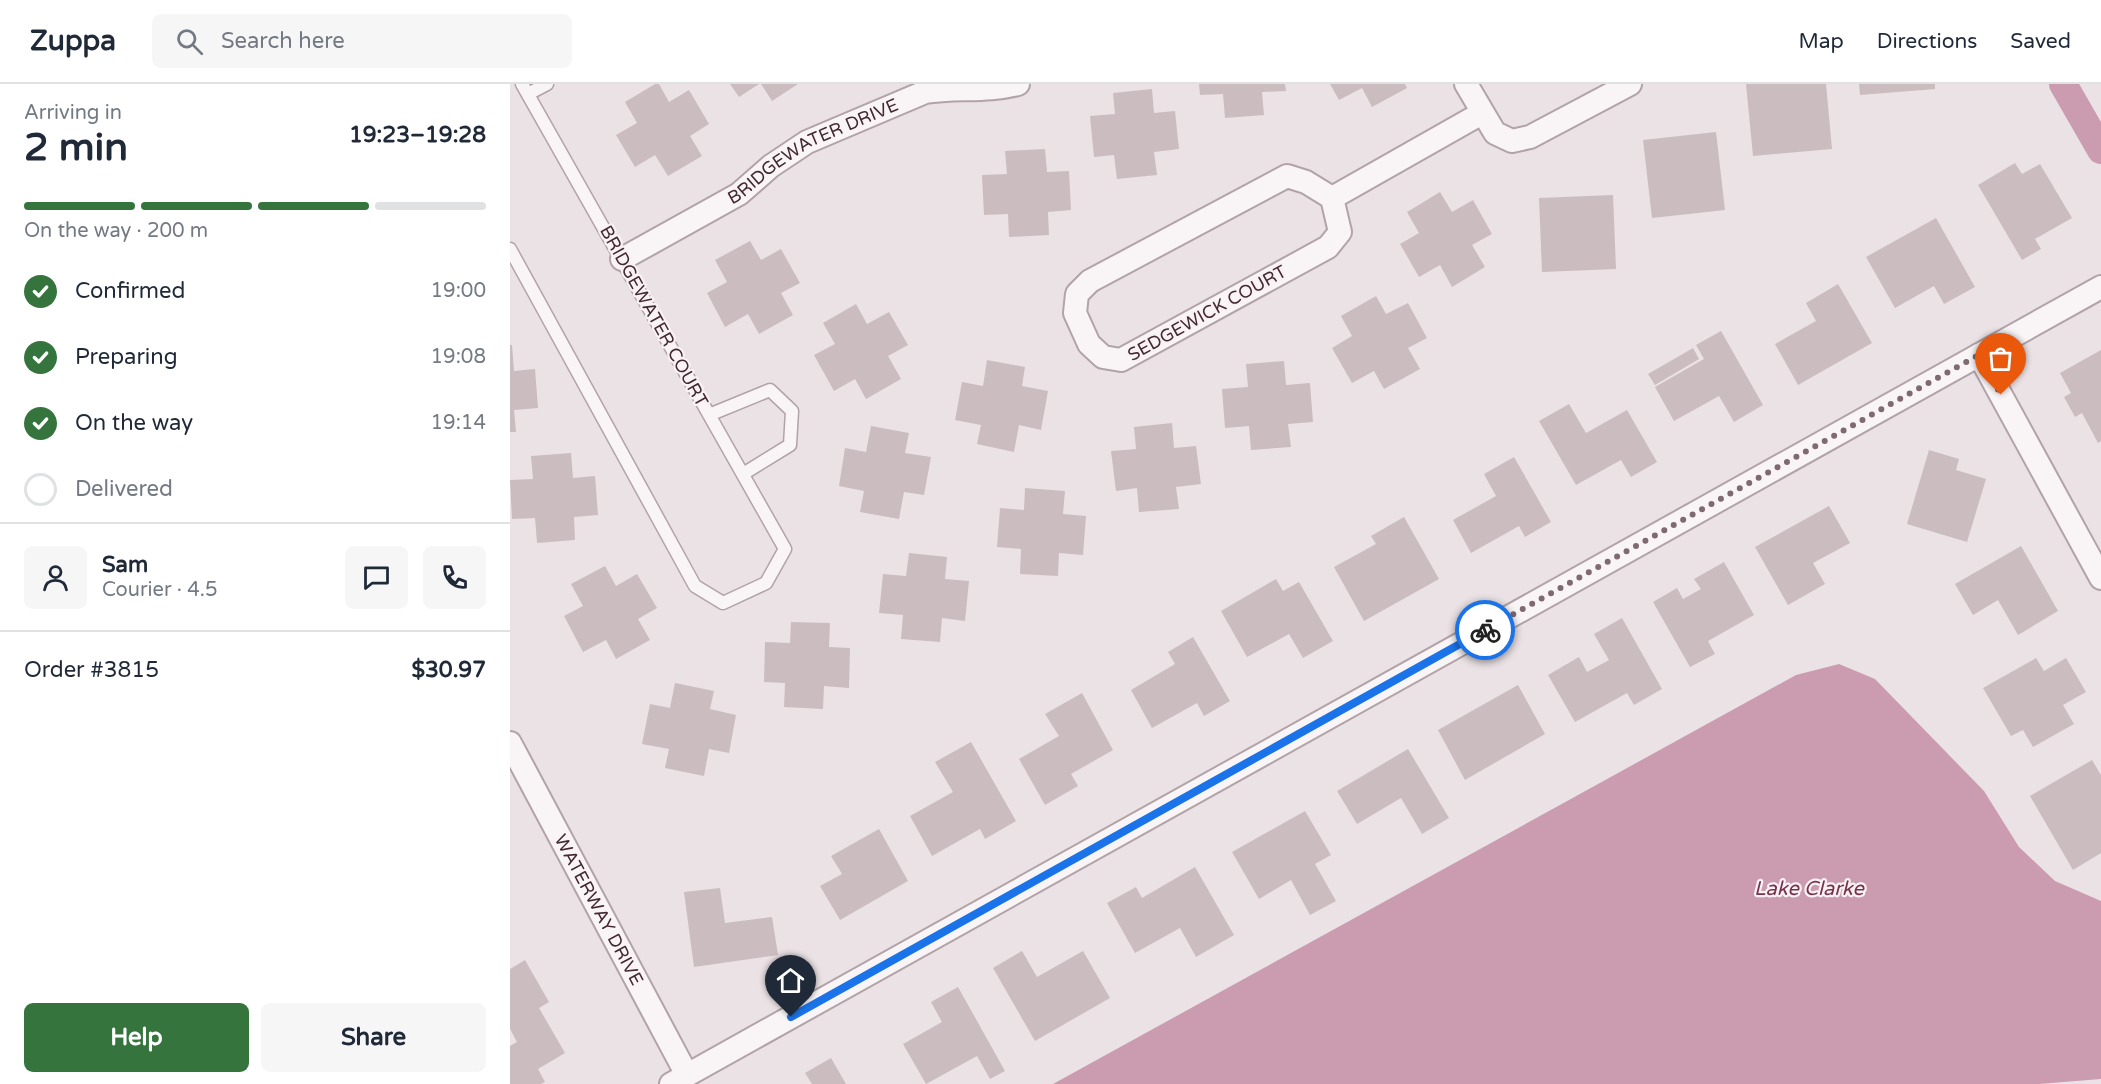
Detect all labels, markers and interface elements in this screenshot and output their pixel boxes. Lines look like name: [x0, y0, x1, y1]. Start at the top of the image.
search box: [152, 14, 572, 68]
text: Zuppa: [30, 24, 116, 58]
icon: search: [173, 25, 206, 58]
text: Search here: [221, 28, 345, 54]
text: Map: [1798, 29, 1844, 54]
text: Directions: [1877, 29, 1977, 54]
text: Saved: [2010, 29, 2071, 54]
street label: BRIDGEWATER DRIVE: [724, 94, 901, 209]
text: Arriving in: [24, 101, 122, 125]
text: 19:23–19:28: [349, 122, 486, 148]
text: 2 min: [24, 124, 128, 171]
text: On the way · 200 m: [24, 219, 208, 243]
street label: BRIDGEWATER COURT: [595, 222, 713, 410]
street label: SEDGEWICK COURT: [1124, 260, 1290, 366]
icon: check: [24, 275, 57, 308]
text: Confirmed: [75, 278, 185, 304]
text: 19:00: [431, 279, 486, 303]
pin: [1975, 333, 2026, 395]
icon: check: [24, 341, 57, 374]
icon: bag: [1984, 342, 2017, 375]
text: Preparing: [75, 344, 178, 370]
text: 19:08: [431, 345, 486, 369]
icon: check: [24, 407, 57, 440]
text: On the way: [75, 410, 193, 436]
text: 19:14: [431, 411, 486, 435]
text: Delivered: [75, 476, 173, 502]
button: person: [24, 546, 87, 609]
button: chat: [345, 546, 408, 609]
button: phone: [423, 546, 486, 609]
text: Sam: [102, 552, 148, 578]
text: Courier · 4.5: [102, 578, 217, 602]
courier: [1455, 600, 1515, 660]
icon: bike: [1469, 614, 1502, 647]
text: Order #3815: [24, 657, 159, 683]
text: $30.97: [411, 657, 486, 683]
street label: WATERWAY DRIVE: [550, 830, 648, 989]
water label: Lake Clarke: [1754, 877, 1866, 901]
pin: [765, 955, 816, 1017]
icon: home: [774, 964, 807, 997]
button: Help: [24, 1003, 249, 1072]
button: Share: [261, 1003, 486, 1072]

